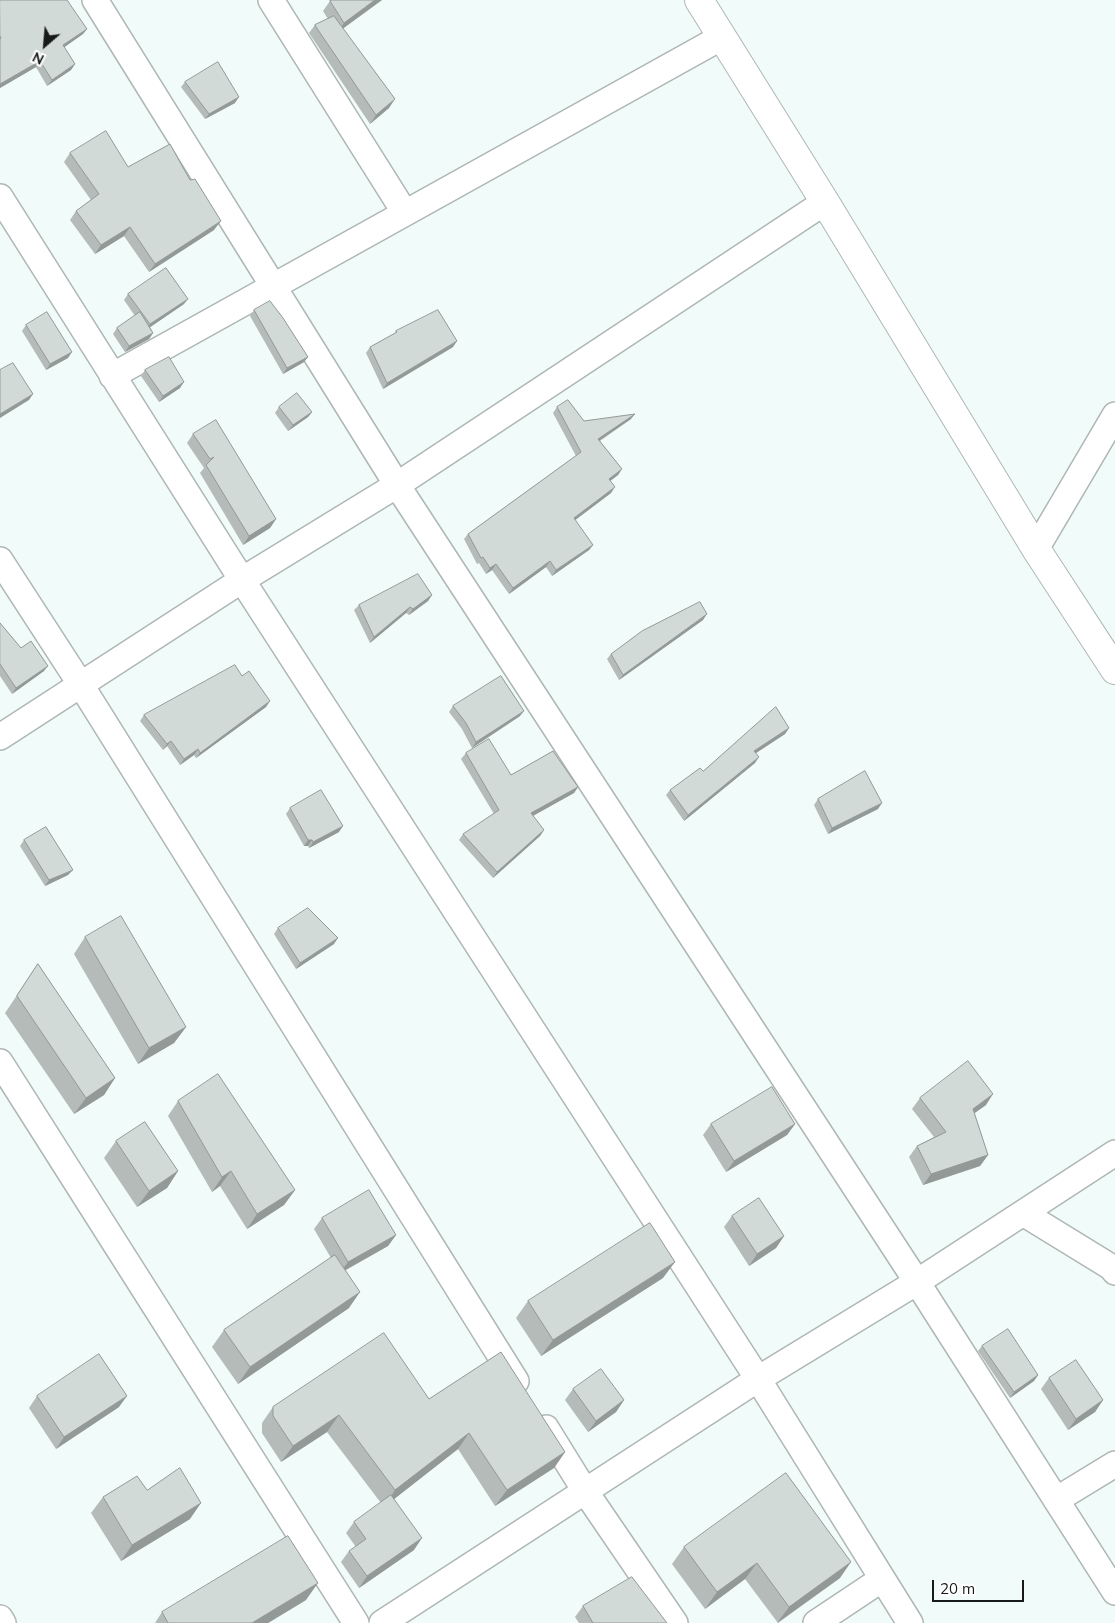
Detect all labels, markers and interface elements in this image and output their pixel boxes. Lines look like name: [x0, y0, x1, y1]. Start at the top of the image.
north arrow: [20, 20, 70, 70]
text: N: [29, 48, 47, 69]
scale bar: [935, 1570, 1028, 1602]
text: 20 m: [940, 1579, 975, 1598]

